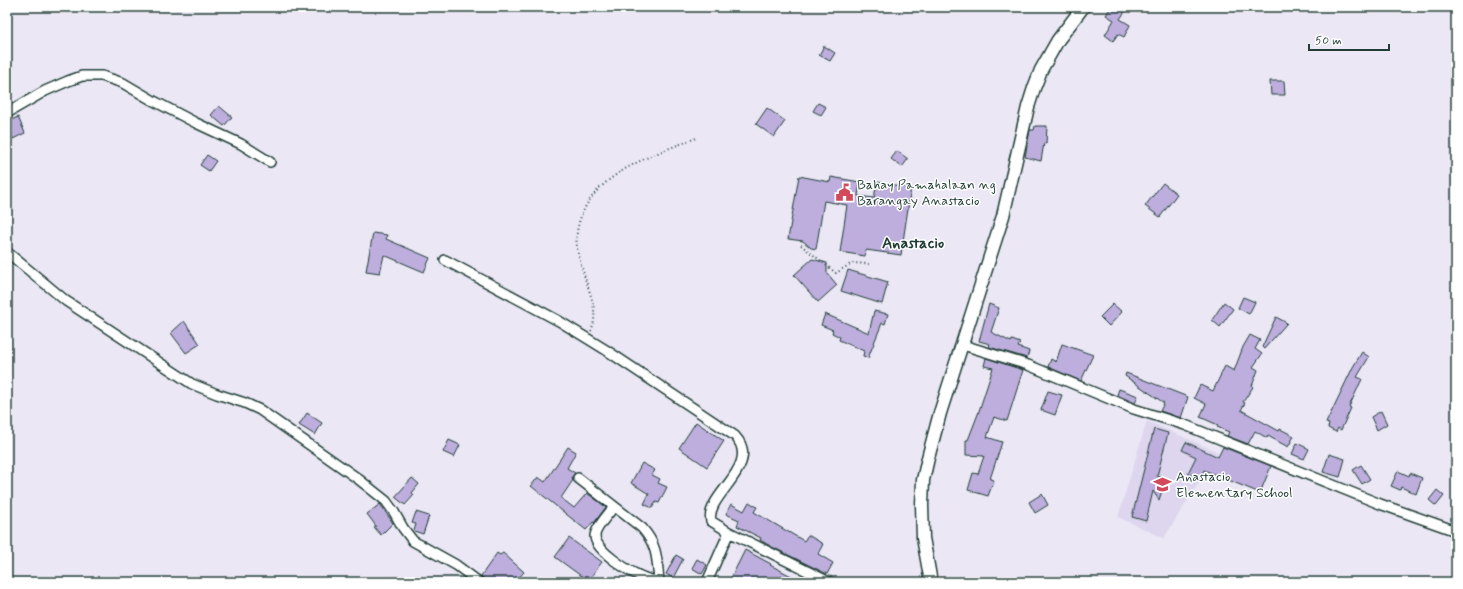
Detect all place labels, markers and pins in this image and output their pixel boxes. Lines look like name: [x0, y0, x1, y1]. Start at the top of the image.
place label: Bahay Pamahalaan ng Barangay Anastacio: [857, 176, 996, 210]
public building icon: Bahay Pamahalaan ng Barangay Anastacio: [834, 182, 854, 202]
place label: Anastacio Elementary School: [1176, 468, 1292, 502]
school or university icon: Anastacio Elementary School: [1153, 474, 1173, 494]

